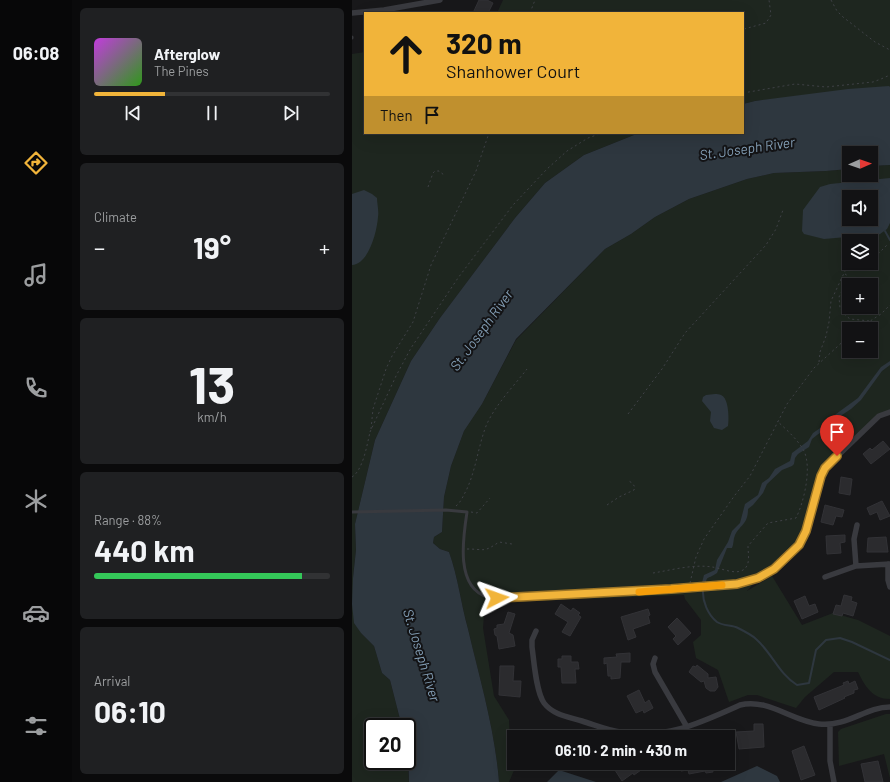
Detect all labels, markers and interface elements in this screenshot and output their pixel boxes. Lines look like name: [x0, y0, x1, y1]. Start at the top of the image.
text: 320 m: [446, 26, 522, 60]
icon: ahead: [380, 28, 432, 80]
text: 06:08: [13, 42, 59, 64]
text: Afterglow: [154, 45, 220, 63]
text: Shanhower Court: [446, 60, 580, 82]
text: The Pines: [154, 63, 209, 79]
icon: previous: [122, 102, 144, 124]
icon: pause: [201, 102, 223, 124]
icon: next: [280, 102, 302, 124]
icon: arrive: [421, 104, 443, 126]
text: Then: [380, 106, 413, 124]
water label: St. Joseph River: [698, 133, 797, 163]
north arrow: [842, 146, 878, 182]
map controls: [842, 146, 878, 358]
icon: directions: [22, 149, 50, 177]
button: sound: [842, 190, 878, 226]
text: Climate: [94, 209, 137, 225]
text: 19°: [193, 229, 231, 265]
text: −: [94, 234, 105, 260]
text: +: [319, 234, 330, 260]
button: layers: [842, 234, 878, 270]
icon: music: [22, 261, 50, 289]
button: +: [842, 278, 878, 314]
water label: St. Joseph River: [446, 285, 517, 374]
button: −: [842, 322, 878, 358]
text: 13: [189, 352, 235, 414]
icon: phone: [22, 374, 50, 402]
text: km/h: [197, 409, 227, 425]
pin: [820, 415, 854, 456]
icon: arrive: [826, 421, 848, 443]
icon: climate: [22, 487, 50, 515]
text: Range · 88%: [94, 512, 162, 528]
text: 440 km: [94, 532, 194, 568]
position arrow: [476, 577, 518, 619]
icon: car: [22, 599, 50, 627]
water label: St. Joseph River: [400, 607, 444, 704]
text: Arrival: [94, 673, 130, 689]
text: 06:10: [94, 693, 166, 729]
icon: filters: [22, 712, 50, 740]
speed limit sign: 20: [364, 718, 416, 770]
text: 06:10 · 2 min · 430 m: [555, 741, 687, 759]

